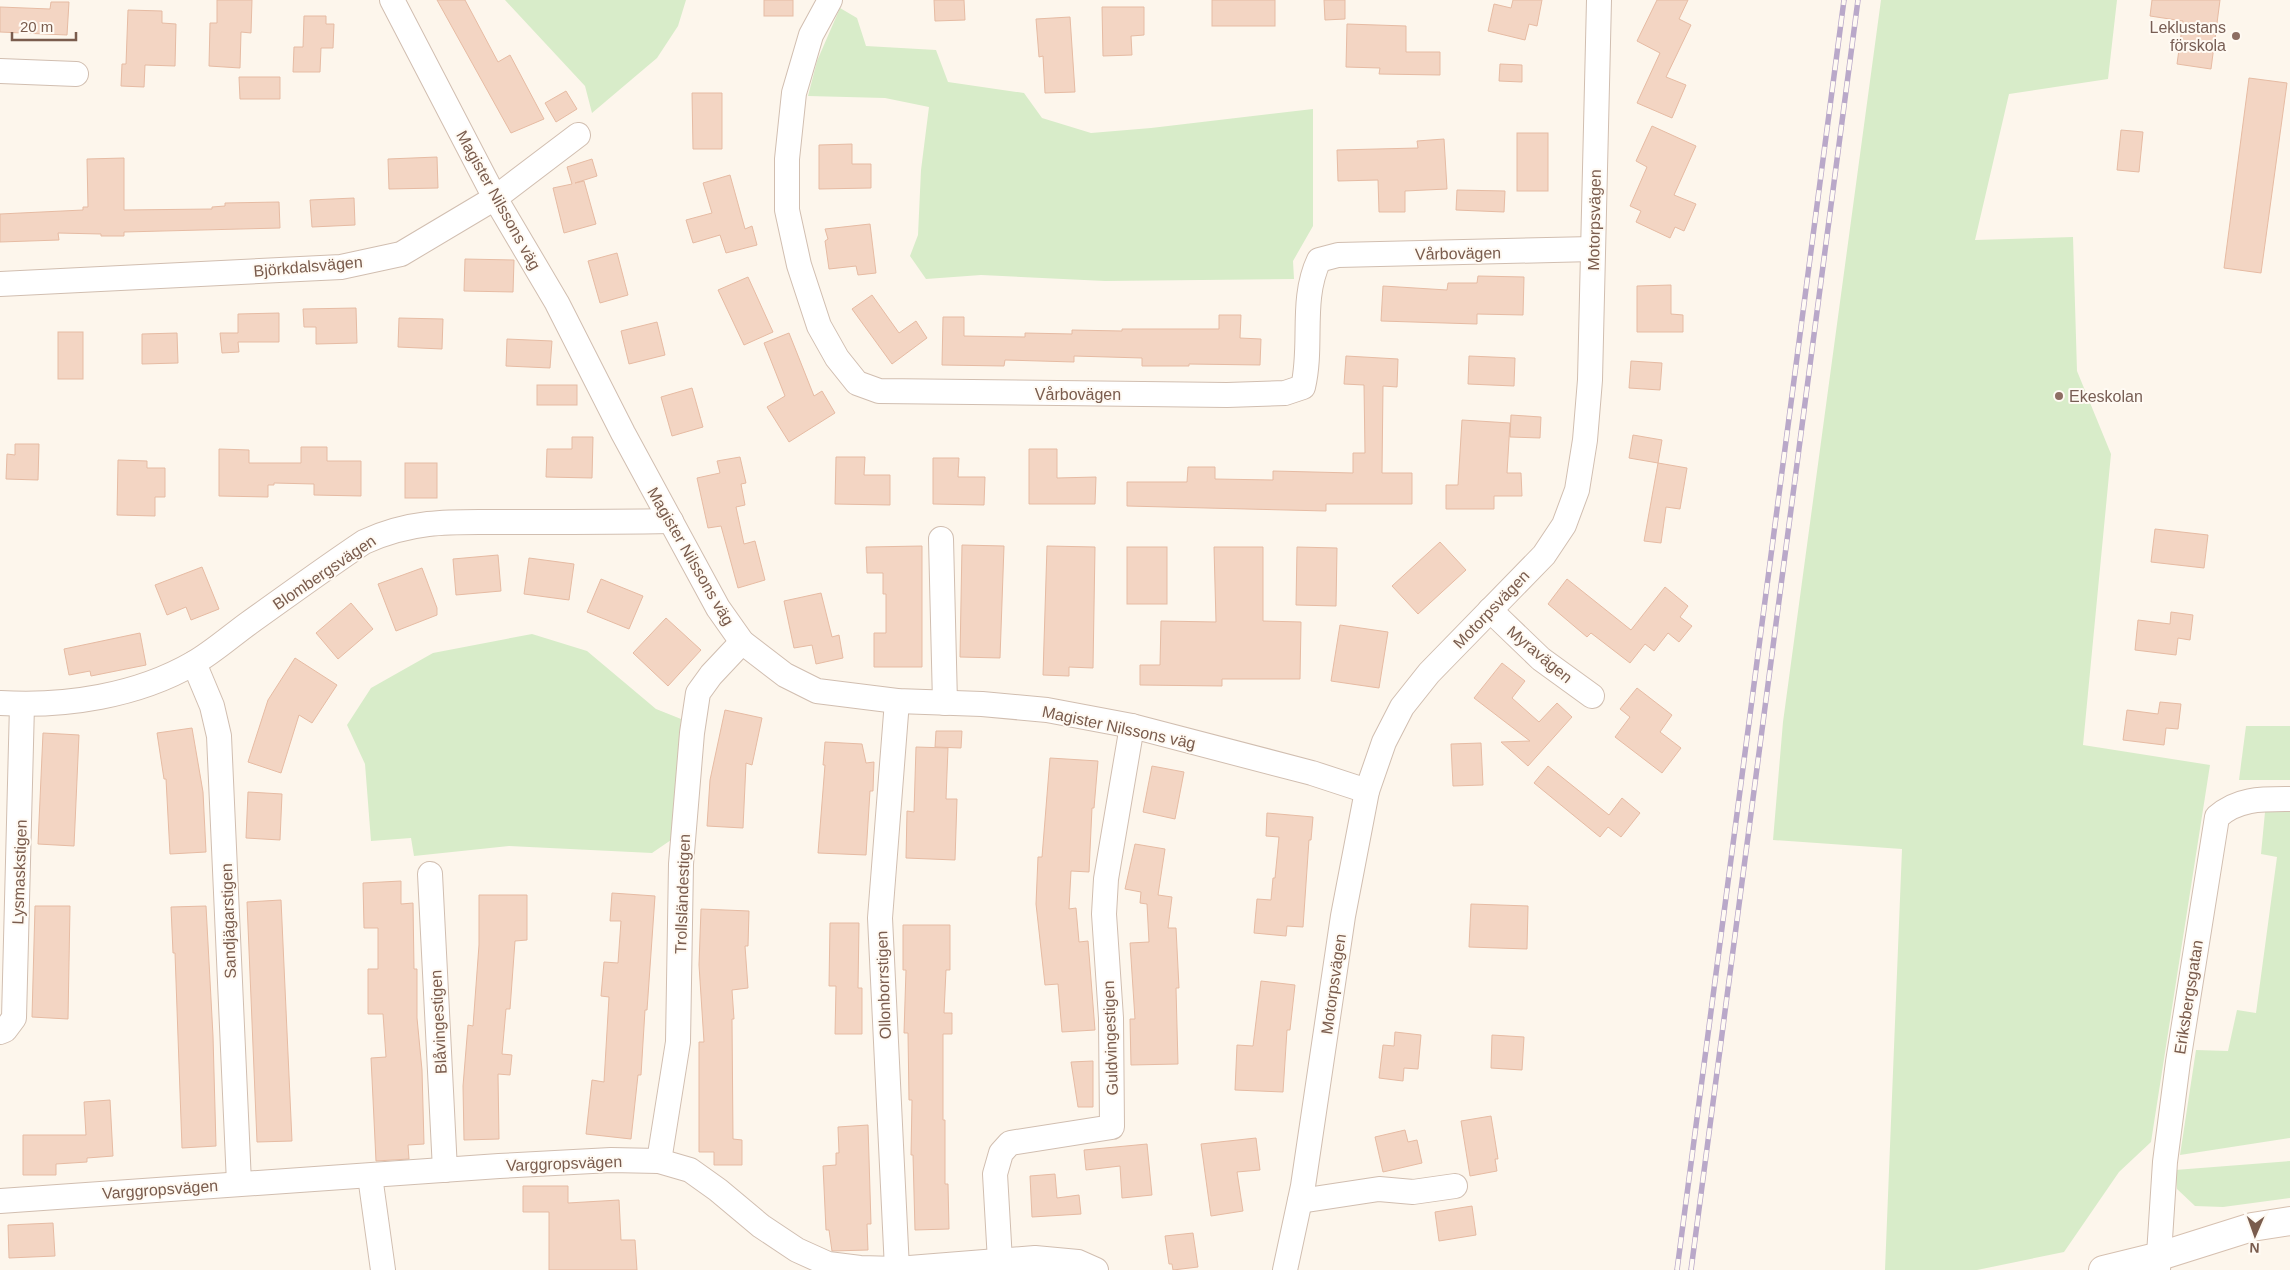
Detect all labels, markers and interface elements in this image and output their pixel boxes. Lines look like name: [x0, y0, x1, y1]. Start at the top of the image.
scale bar: [12, 10, 76, 42]
text: 20 m: [20, 18, 53, 35]
place label: Leklustans förskola: [2150, 19, 2226, 54]
marker: Leklustans förskola: [2230, 30, 2242, 42]
street label: Magister Nilssons väg: [453, 128, 544, 273]
street label: Motorpsvägen: [1585, 169, 1604, 271]
street label: Vårbovägen: [1415, 244, 1501, 263]
street label: Björkdalsvägen: [253, 253, 363, 280]
street label: Vårbovägen: [1035, 386, 1121, 403]
place label: Ekeskolan: [2069, 388, 2143, 405]
marker: Ekeskolan: [2053, 390, 2065, 402]
street label: Magister Nilssons väg: [644, 484, 737, 628]
street label: Blombergsvägen: [270, 532, 379, 613]
street label: Motorpsvägen: [1450, 567, 1533, 652]
street label: Myravägen: [1504, 622, 1575, 686]
street label: Magister Nilssons väg: [1041, 703, 1197, 752]
street label: Lysmaskstigen: [9, 819, 30, 925]
street label: Trollsländestigen: [672, 834, 693, 954]
street label: Sandjägarstigen: [218, 863, 239, 979]
street label: Ollonborrstigen: [873, 930, 894, 1039]
street label: Motorpsvägen: [1318, 933, 1349, 1035]
street label: Eriksbergsgatan: [2171, 939, 2206, 1056]
street label: Blåvingestigen: [427, 970, 450, 1074]
street label: Guldvingestigen: [1100, 980, 1121, 1096]
street label: Varggropsvägen: [506, 1153, 622, 1174]
street label: Varggropsvägen: [101, 1177, 219, 1202]
north arrow: [2230, 1210, 2280, 1260]
text: N: [2249, 1240, 2260, 1256]

